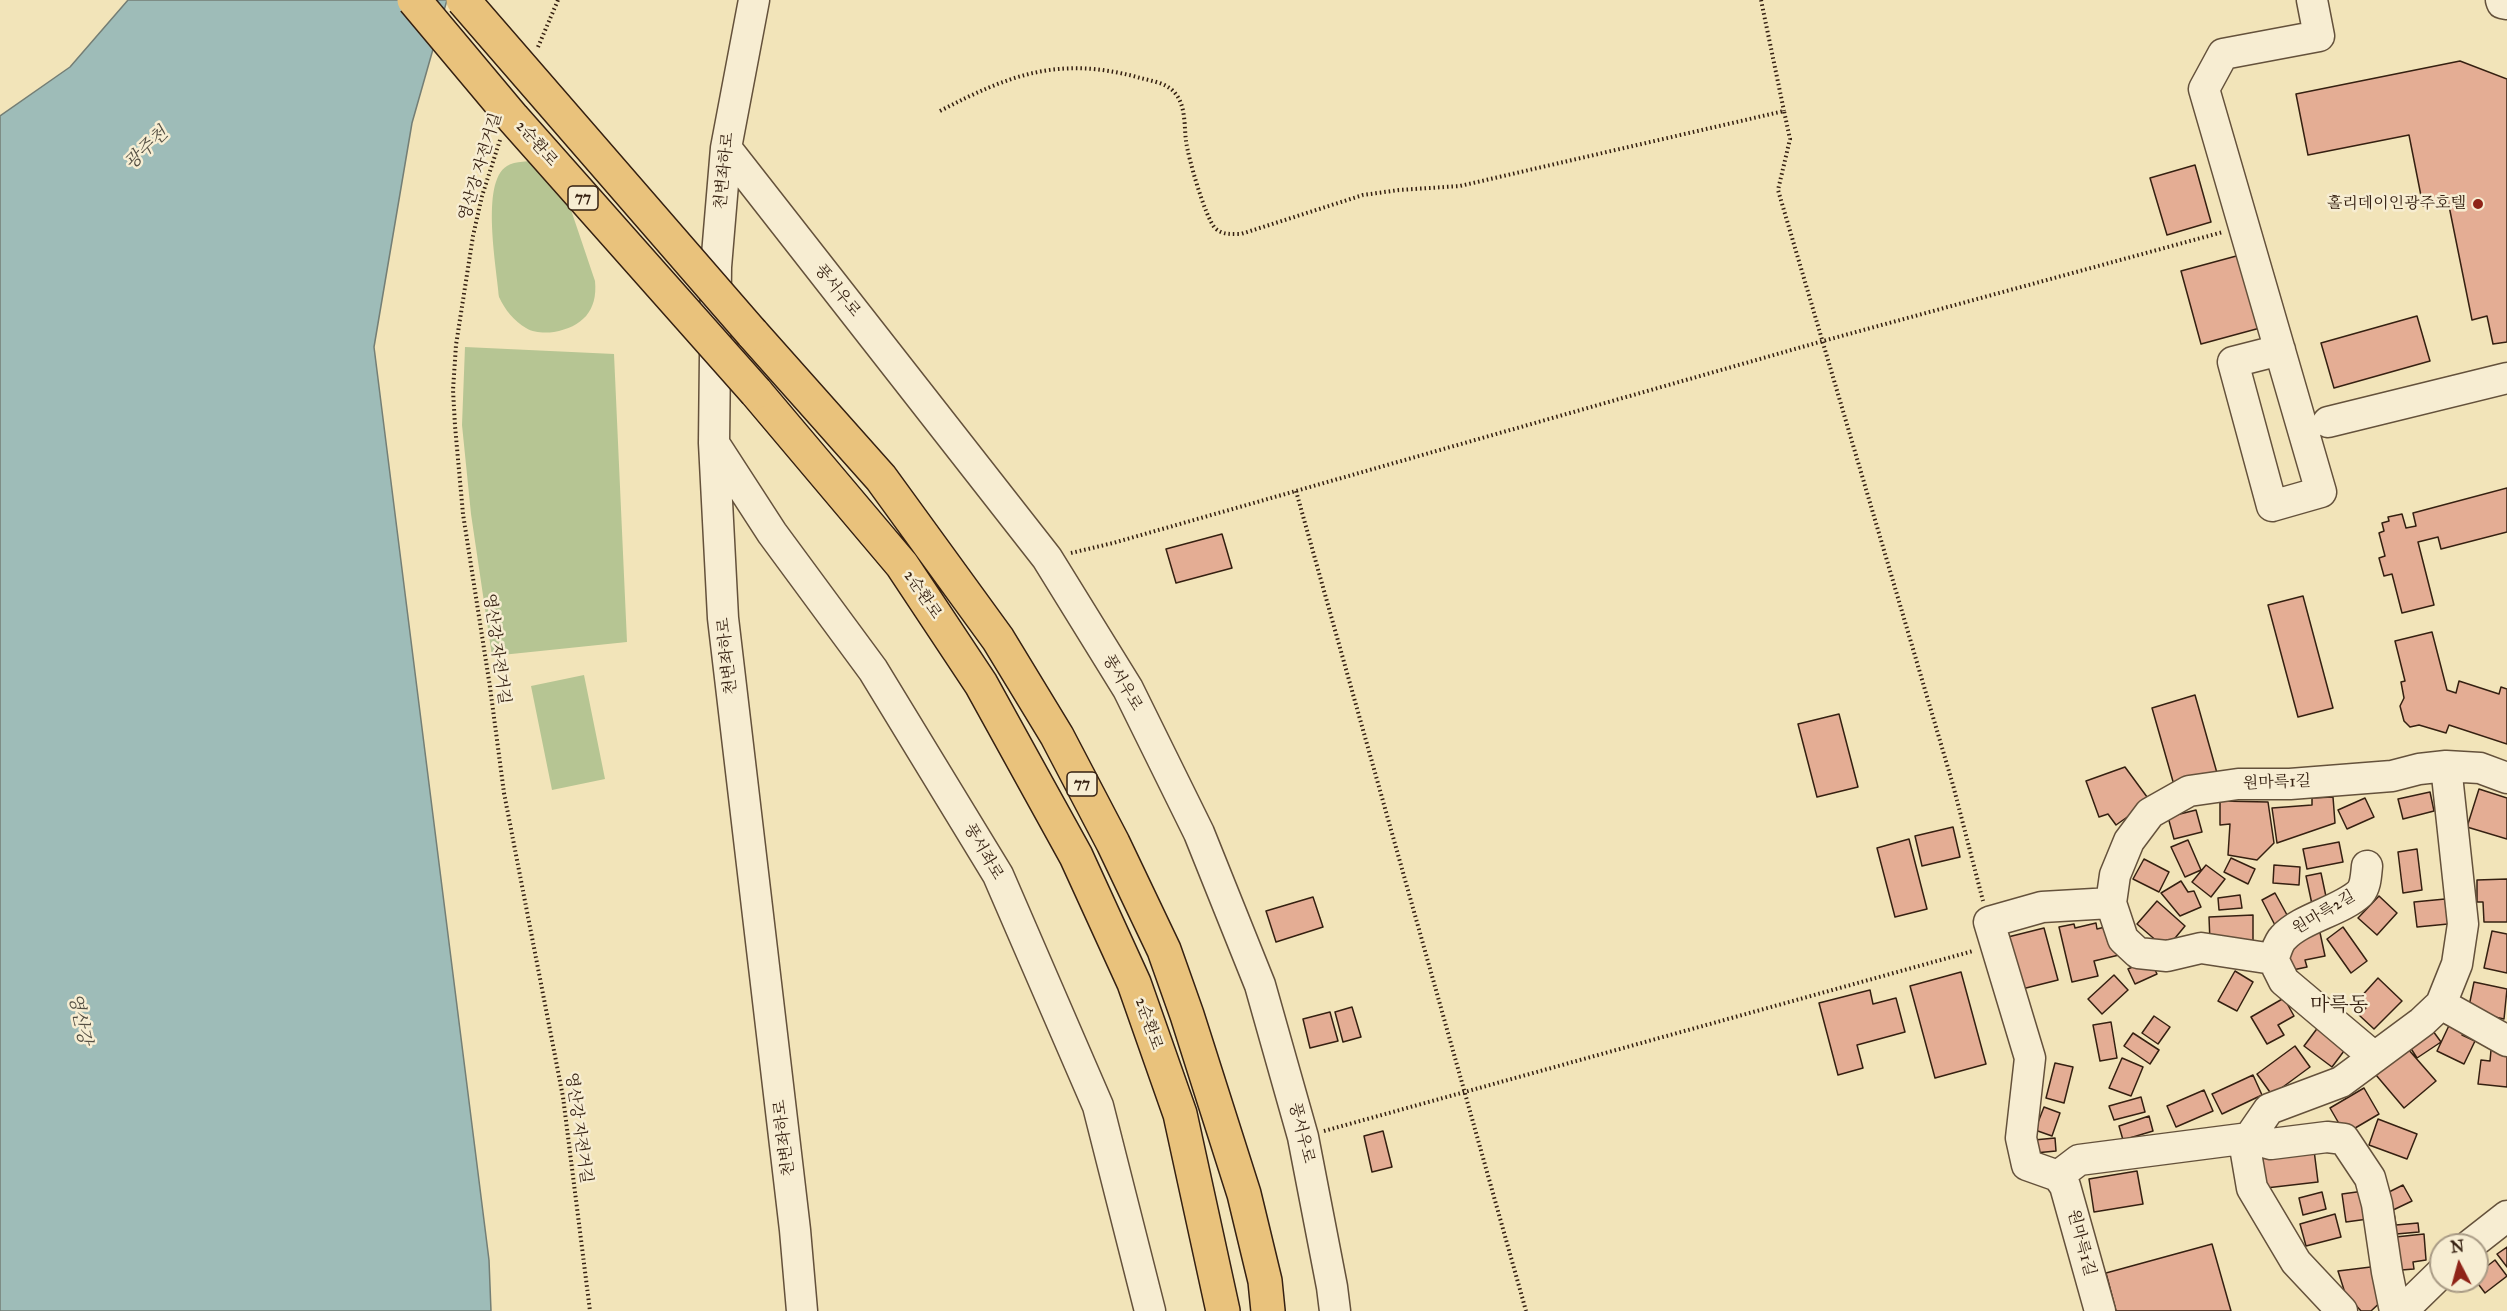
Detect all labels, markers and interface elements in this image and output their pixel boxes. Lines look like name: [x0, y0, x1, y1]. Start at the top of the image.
street label: 영산강 자전거길: [455, 111, 507, 223]
street label: 2순환로: [511, 117, 561, 171]
water label: 광주천: [121, 123, 173, 175]
street label: 천변좌하로: [711, 132, 739, 210]
road number: 77: [568, 186, 598, 210]
place label: 홀리데이인광주호텔: [2327, 194, 2466, 214]
marker: 홀리데이인광주호텔: [2471, 197, 2485, 211]
street label: 풍서우로: [810, 261, 864, 321]
street label: 2순환로: [899, 567, 945, 623]
street label: 영산강 자전거길: [479, 592, 513, 706]
street label: 천변좌하로: [714, 617, 742, 695]
street label: 풍서우로: [1098, 651, 1146, 715]
road number: 77: [1067, 772, 1097, 796]
street label: 원마륵1길: [2243, 772, 2311, 794]
street label: 풍서좌로: [959, 820, 1007, 884]
street label: 원마륵2길: [2289, 887, 2359, 939]
water label: 영산강: [63, 991, 95, 1047]
district label: 마륵동: [2310, 994, 2368, 1018]
street label: 2순환로: [1130, 995, 1166, 1053]
street label: 영산강 자전거길: [561, 1071, 595, 1185]
street label: 천변좌하로: [771, 1098, 799, 1178]
street label: 풍서우로: [1284, 1101, 1318, 1165]
street label: 원마륵1길: [2063, 1208, 2099, 1278]
north arrow: [2429, 1233, 2489, 1293]
text: N: [2450, 1236, 2465, 1257]

